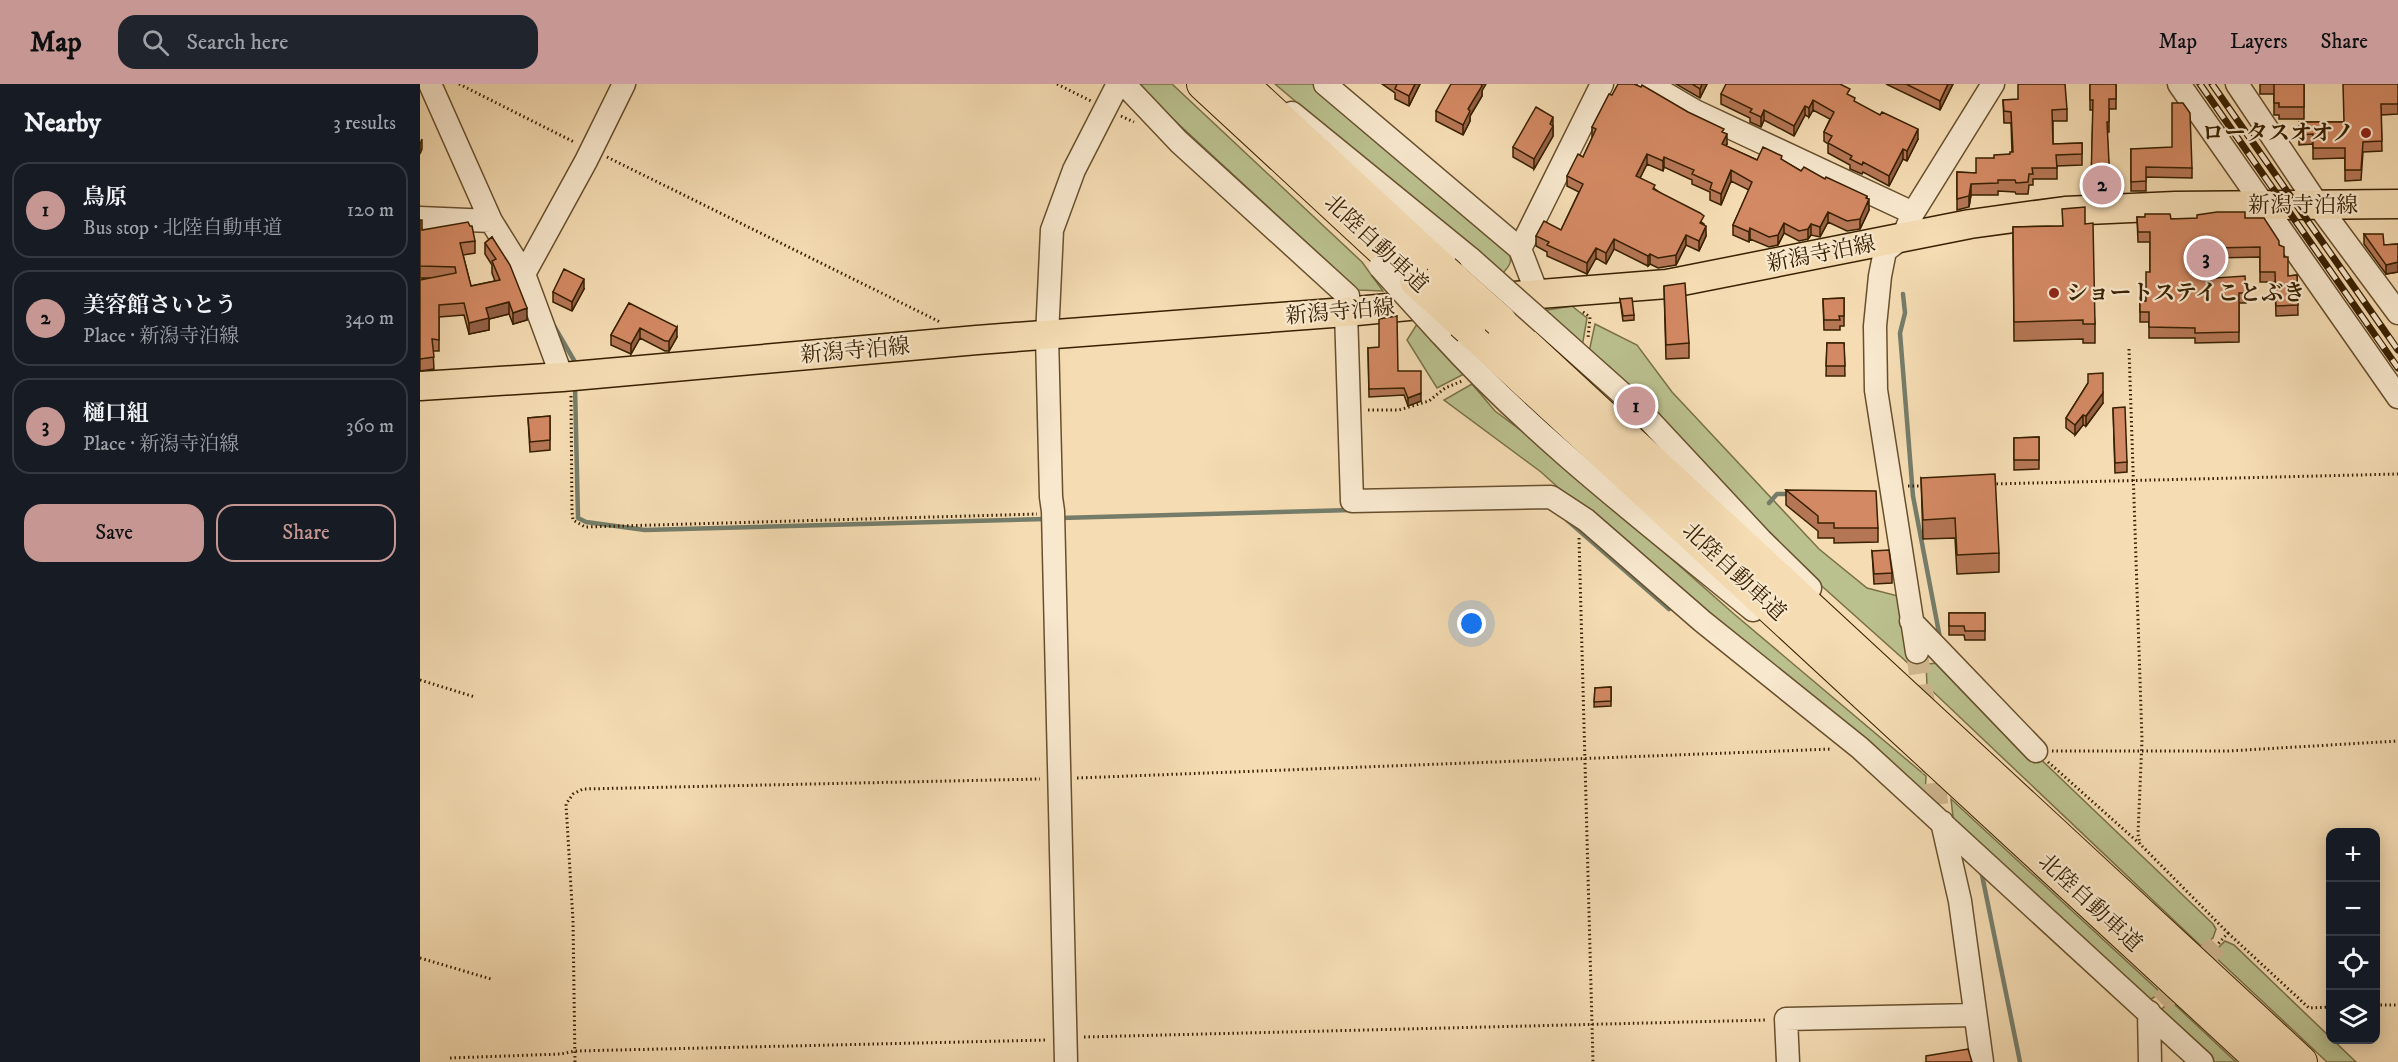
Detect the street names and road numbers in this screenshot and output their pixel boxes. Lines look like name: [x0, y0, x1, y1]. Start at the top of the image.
street label: 北陸自動車道: [1319, 189, 1433, 299]
street label: 新潟寺泊線: [2248, 192, 2358, 219]
street label: 新潟寺泊線: [1764, 230, 1878, 278]
street label: 新潟寺泊線: [1284, 294, 1396, 330]
street label: 新潟寺泊線: [799, 333, 911, 369]
street label: 北陸自動車道: [1677, 517, 1791, 627]
street label: 北陸自動車道: [2033, 848, 2147, 958]

